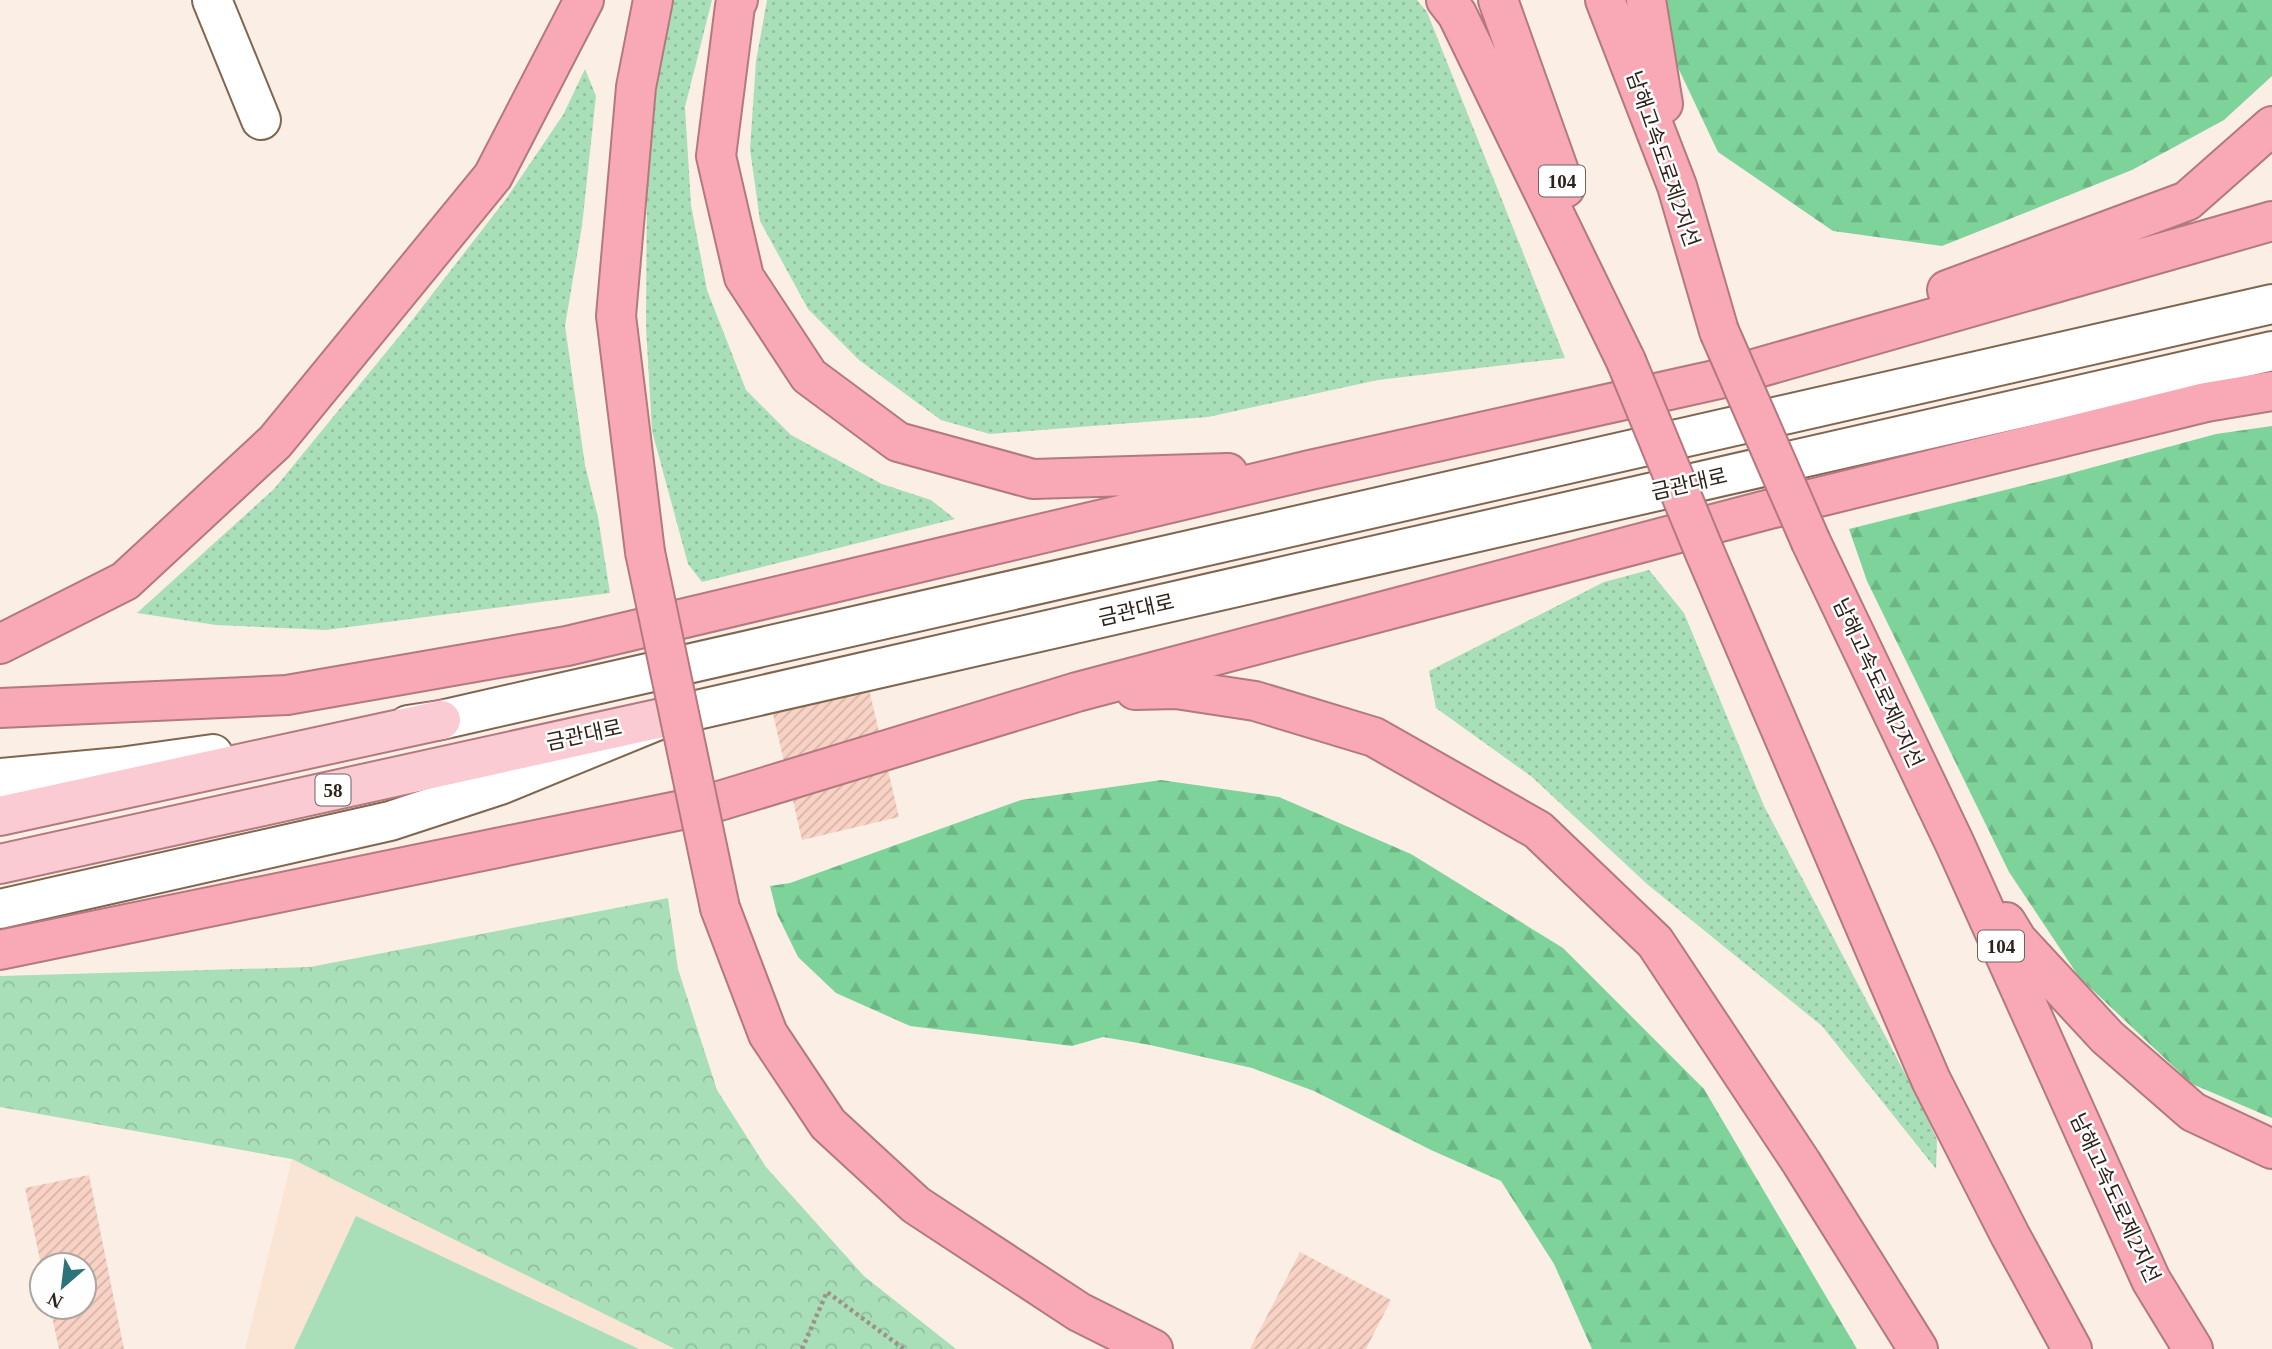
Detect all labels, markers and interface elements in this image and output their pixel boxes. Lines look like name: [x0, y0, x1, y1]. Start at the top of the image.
street label: 남해고속도로제2지선: [1622, 68, 1704, 250]
road number: 104: [1539, 166, 1585, 196]
street label: 금관대로: [1649, 464, 1729, 504]
street label: 금관대로: [1096, 590, 1176, 630]
street label: 남해고속도로제2지선: [1828, 594, 1928, 772]
street label: 금관대로: [544, 715, 624, 755]
road number: 58: [316, 775, 350, 806]
road number: 104: [1978, 930, 2024, 962]
street label: 남해고속도로제2지선: [2065, 1109, 2165, 1287]
north arrow: [28, 1251, 98, 1321]
text: N: [44, 1288, 66, 1313]

